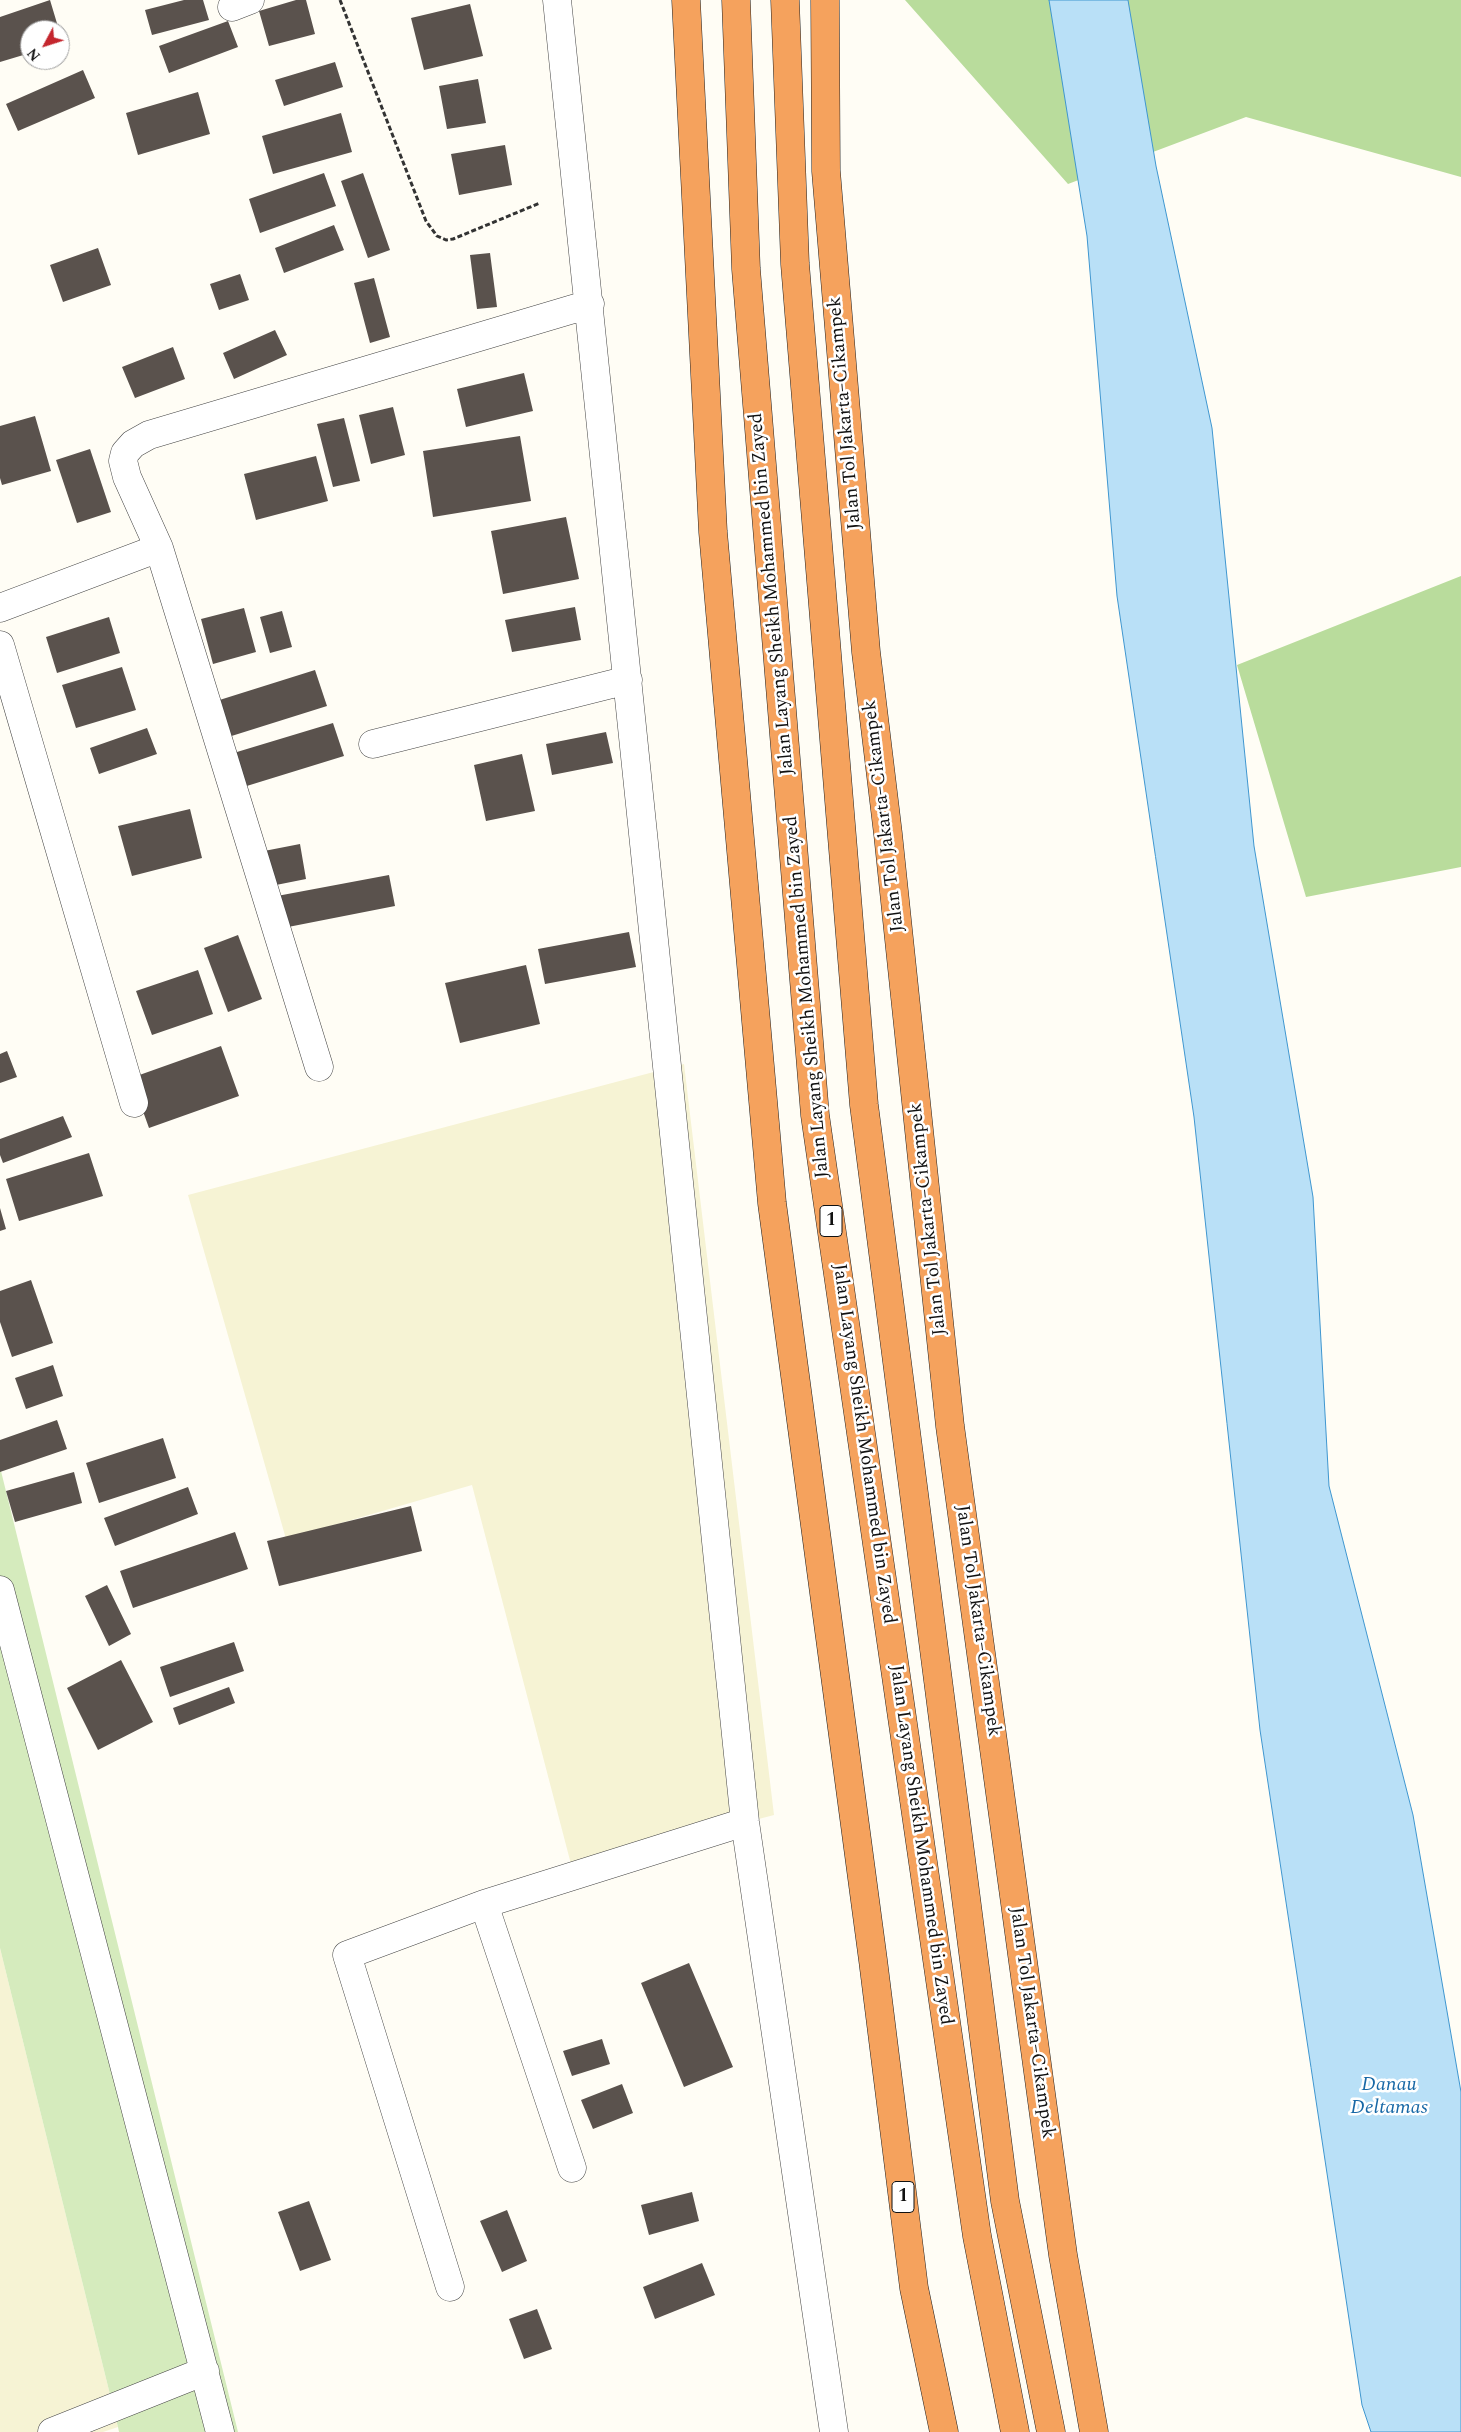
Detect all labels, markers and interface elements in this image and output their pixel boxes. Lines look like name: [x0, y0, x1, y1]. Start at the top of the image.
north arrow: [20, 20, 70, 70]
text: N: [22, 43, 46, 65]
street label: Jalan Tol Jakarta–Cikampek: [824, 296, 868, 530]
street label: Jalan Layang Sheikh Mohammed bin Zayed: [746, 412, 800, 776]
street label: Jalan Tol Jakarta–Cikampek: [859, 699, 911, 933]
street label: Jalan Layang Sheikh Mohammed bin Zayed: [781, 815, 835, 1179]
street label: Jalan Tol Jakarta–Cikampek: [905, 1102, 953, 1336]
road number: 1: [820, 1206, 842, 1236]
street label: Jalan Layang Sheikh Mohammed bin Zayed: [826, 1262, 900, 1626]
street label: Jalan Tol Jakarta–Cikampek: [949, 1504, 1005, 1738]
street label: Jalan Layang Sheikh Mohammed bin Zayed: [883, 1663, 957, 2027]
street label: Jalan Tol Jakarta–Cikampek: [1003, 1906, 1059, 2140]
water label: Danau Deltamas: [1350, 2074, 1428, 2121]
road number: 1: [892, 2182, 914, 2212]

